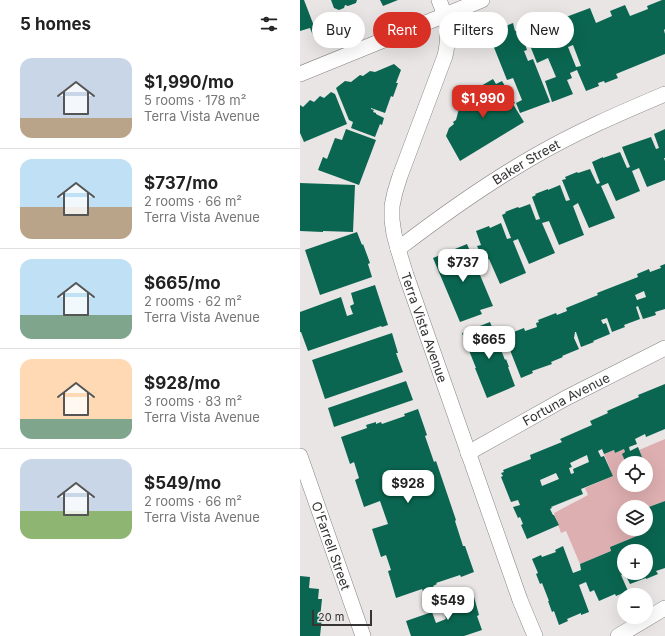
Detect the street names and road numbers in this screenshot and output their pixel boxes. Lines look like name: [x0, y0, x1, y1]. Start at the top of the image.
street label: Baker Street: [489, 136, 562, 188]
street label: Terra Vista Avenue: [398, 270, 451, 385]
street label: Fortuna Avenue: [520, 369, 612, 429]
street label: O'Farrell Street: [309, 499, 354, 592]

